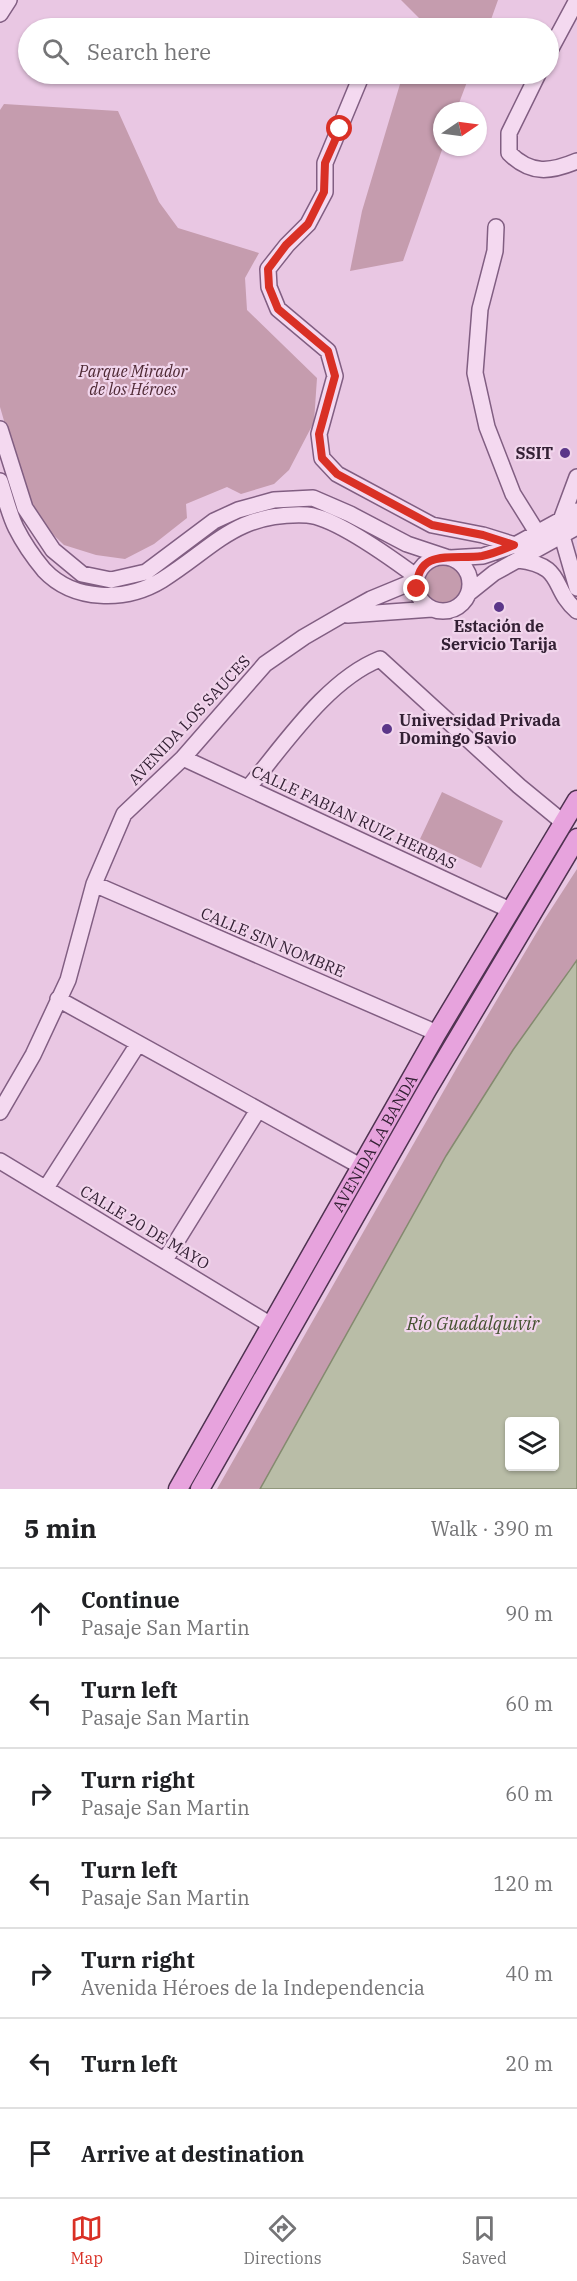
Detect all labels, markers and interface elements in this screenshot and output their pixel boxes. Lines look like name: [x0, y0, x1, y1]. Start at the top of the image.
search box: [18, 18, 559, 84]
icon: search: [39, 35, 72, 68]
text: Search here: [87, 37, 211, 66]
north arrow: [433, 102, 487, 156]
route start: [326, 115, 352, 141]
park label: Parque Mirador de los Héroes: [77, 361, 189, 399]
place label: SSIT: [516, 443, 553, 463]
marker: SSIT: [558, 446, 572, 460]
route end: [403, 575, 429, 601]
marker: Estación de Servicio Tarija: [492, 600, 506, 614]
place label: Estación de Servicio Tarija: [441, 616, 557, 654]
street label: AVENIDA LOS SAUCES: [124, 651, 254, 789]
place label: Universidad Privada Domingo Savio: [399, 710, 561, 748]
marker: Universidad Privada Domingo Savio: [380, 722, 394, 736]
street label: CALLE FABIAN RUIZ HERBAS: [248, 761, 460, 873]
street label: CALLE SIN NOMBRE: [198, 903, 348, 981]
street label: AVENIDA LA BANDA: [328, 1071, 421, 1215]
street label: CALLE 20 DE MAYO: [77, 1180, 213, 1274]
water label: Río Guadalquivir: [406, 1312, 540, 1335]
map controls: [505, 1417, 559, 1471]
button: layers: [505, 1417, 559, 1471]
text: 5 min: [24, 1511, 97, 1545]
text: Walk · 390 m: [431, 1515, 553, 1542]
text: Continue: [81, 1585, 180, 1614]
icon: ahead: [24, 1597, 57, 1630]
text: 90 m: [505, 1600, 553, 1627]
text: Pasaje San Martin: [81, 1614, 250, 1641]
text: Turn left: [81, 1675, 177, 1704]
icon: left: [24, 1687, 57, 1720]
text: 60 m: [505, 1690, 553, 1717]
text: Pasaje San Martin: [81, 1704, 250, 1731]
text: Turn right: [81, 1765, 195, 1794]
icon: right: [24, 1777, 57, 1810]
text: 60 m: [505, 1780, 553, 1807]
text: Pasaje San Martin: [81, 1794, 250, 1821]
text: Turn left: [81, 1855, 177, 1884]
icon: left: [24, 1867, 57, 1900]
text: 120 m: [493, 1870, 553, 1897]
text: Pasaje San Martin: [81, 1884, 250, 1911]
text: Turn right: [81, 1945, 195, 1974]
icon: right: [24, 1957, 57, 1990]
text: 40 m: [505, 1960, 553, 1987]
text: Avenida Héroes de la Independencia: [81, 1974, 425, 2001]
icon: left: [24, 2047, 57, 2080]
text: Turn left: [81, 2049, 177, 2078]
text: 20 m: [505, 2050, 553, 2077]
icon: arrive: [24, 2137, 57, 2170]
text: Arrive at destination: [81, 2139, 304, 2168]
tab: Map: [70, 2212, 103, 2268]
tab: Directions: [244, 2212, 322, 2268]
tab: Saved: [462, 2212, 507, 2268]

